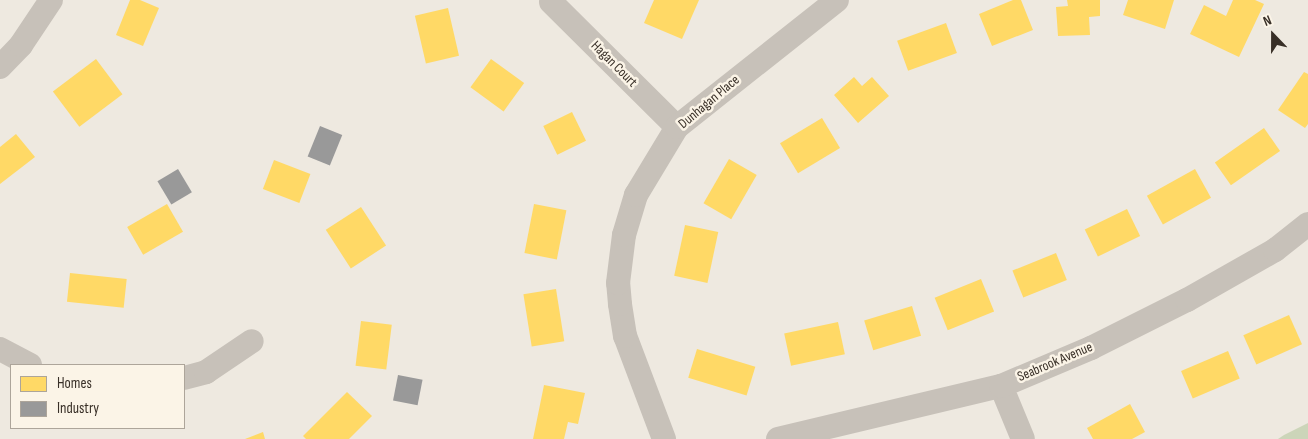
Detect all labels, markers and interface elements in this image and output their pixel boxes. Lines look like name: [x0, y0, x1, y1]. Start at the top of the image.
north arrow: [1248, 10, 1298, 60]
text: N: [1261, 11, 1274, 30]
street label: Hagan Court: [587, 37, 641, 91]
street label: Dunhagan Place: [675, 72, 743, 132]
street label: Seabrook Avenue: [1015, 339, 1095, 385]
legend: [10, 364, 185, 429]
text: Homes: [57, 374, 92, 393]
text: Industry: [57, 399, 99, 418]

